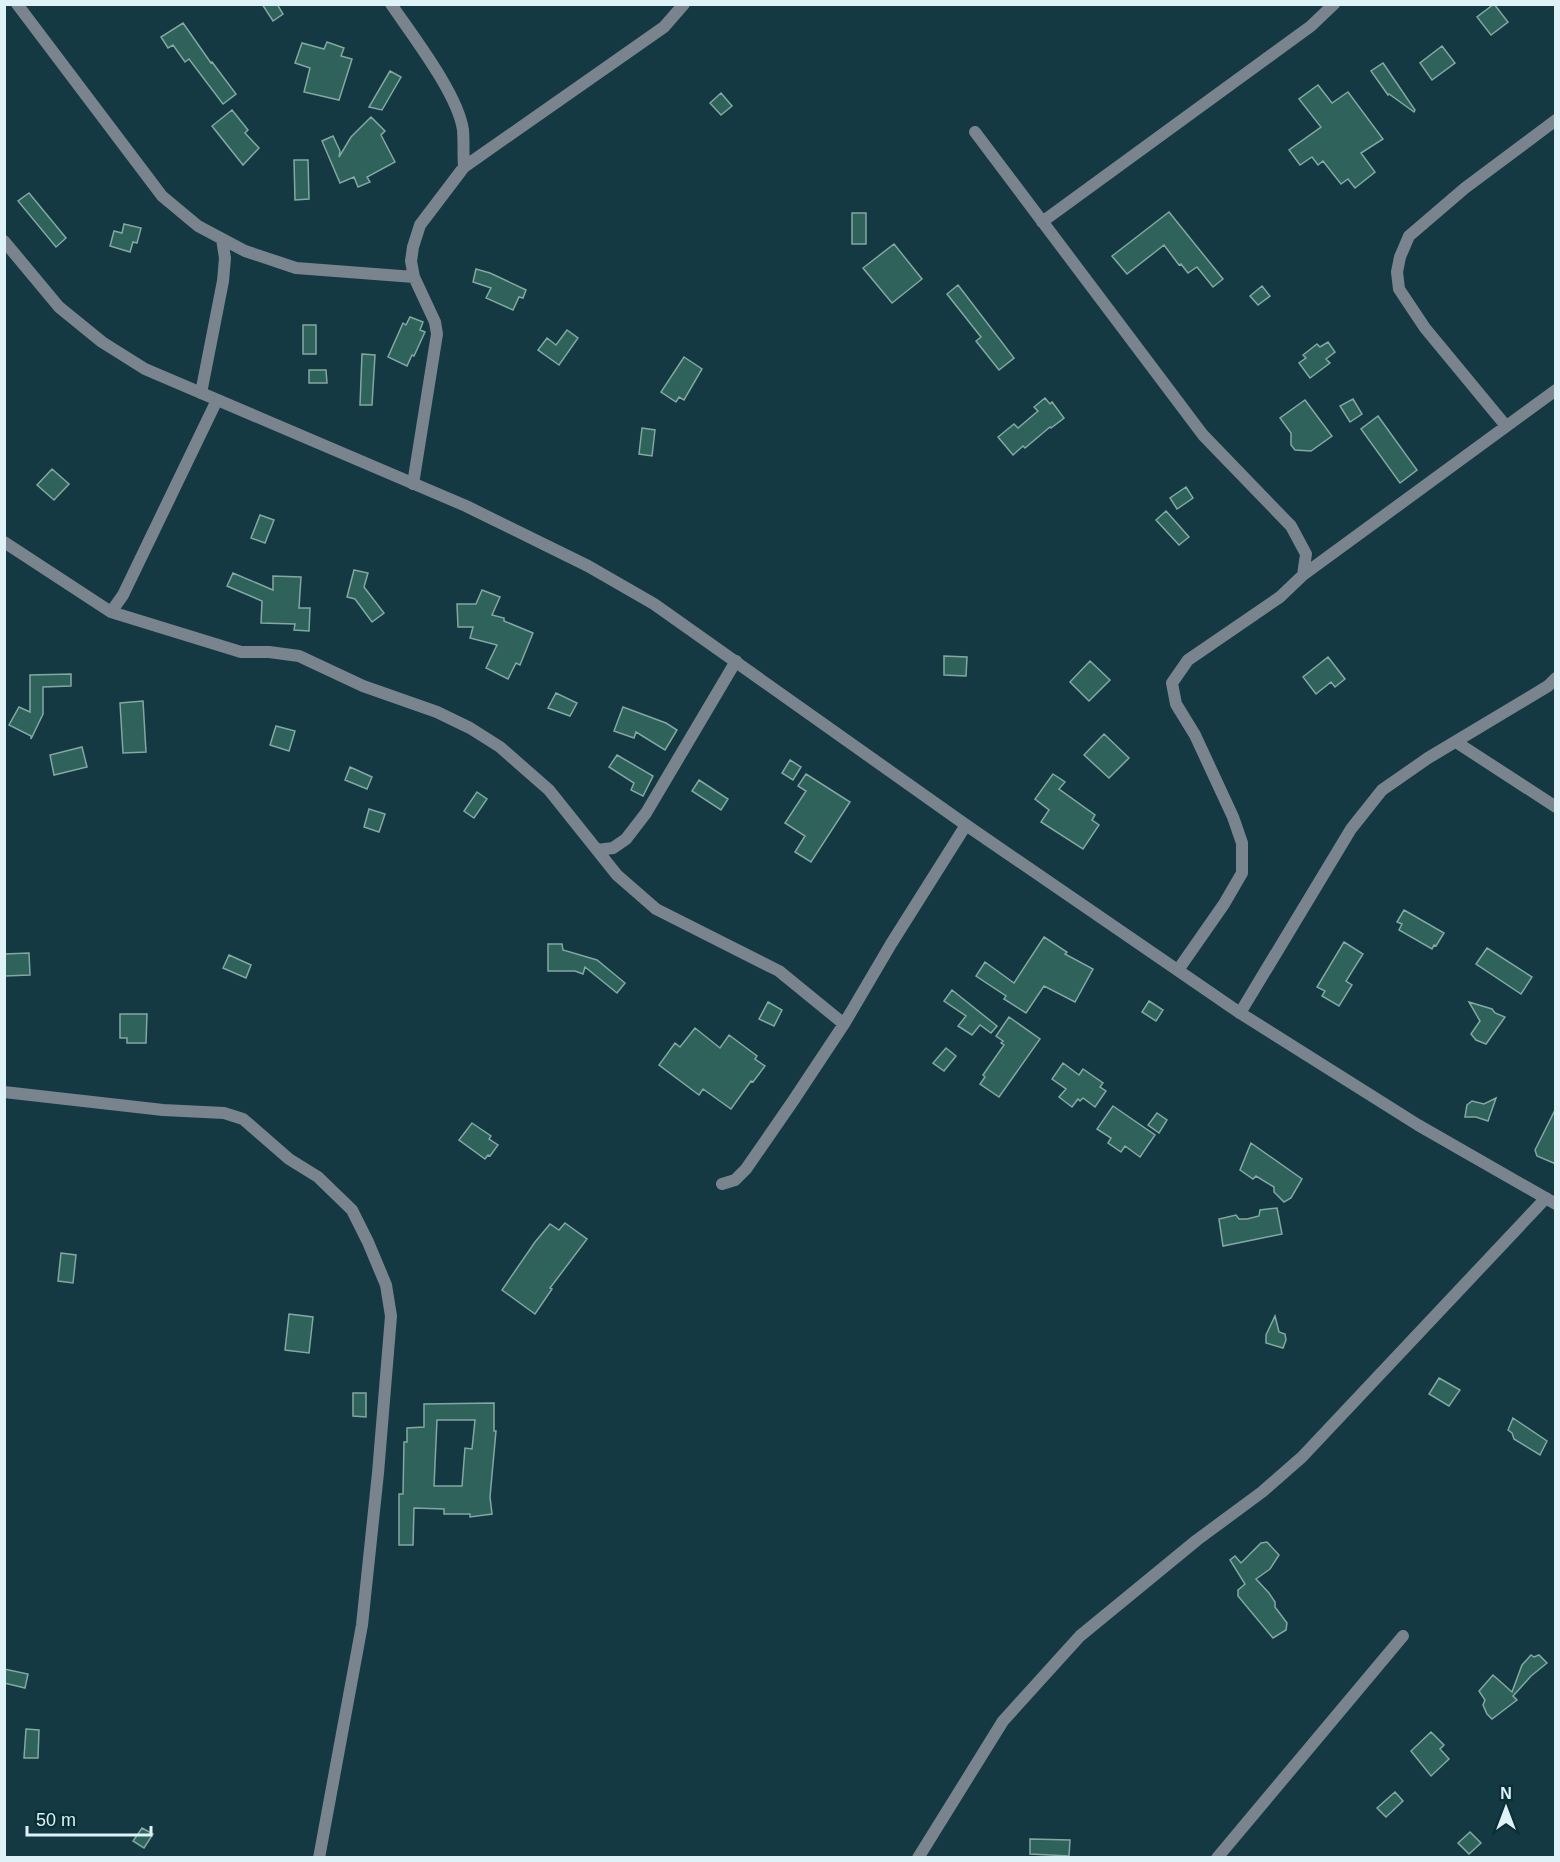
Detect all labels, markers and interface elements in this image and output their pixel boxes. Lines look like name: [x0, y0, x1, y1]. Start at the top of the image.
north arrow: [1476, 1778, 1536, 1838]
text: N: [1500, 1785, 1512, 1802]
scale bar: [27, 1799, 152, 1837]
text: 50 m: [36, 1810, 76, 1830]

